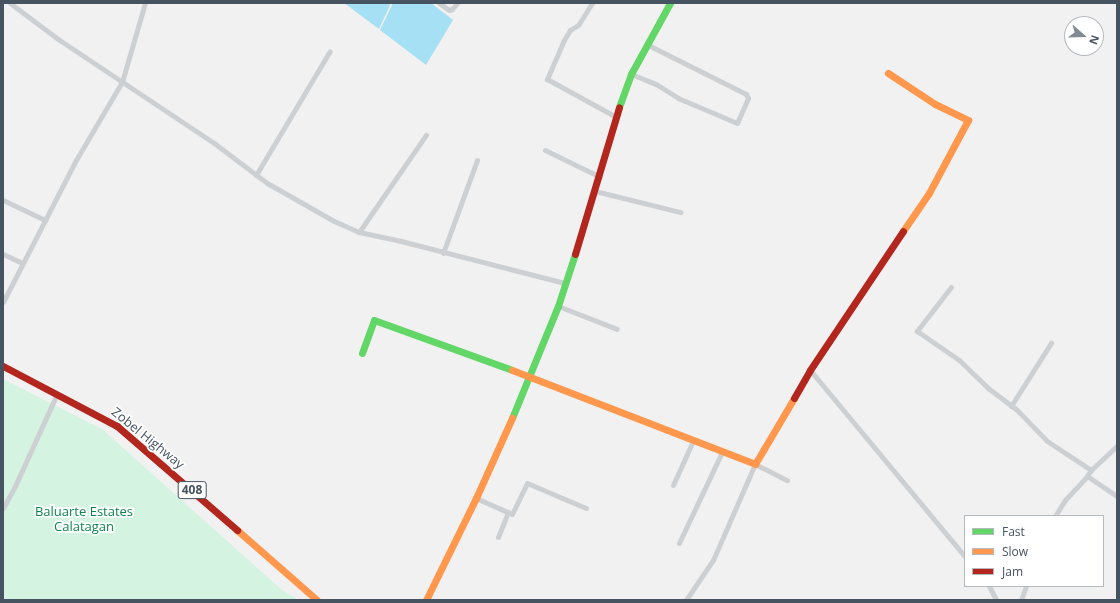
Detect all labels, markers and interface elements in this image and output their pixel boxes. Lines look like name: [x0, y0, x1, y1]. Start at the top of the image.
north arrow: [1064, 16, 1104, 56]
text: N: [1086, 33, 1103, 47]
street label: Zobel Highway: [109, 404, 187, 472]
road number: 408: [177, 480, 207, 500]
park label: Baluarte Estates Calatagan: [35, 504, 133, 535]
legend: [964, 515, 1104, 587]
text: Fast: [1002, 523, 1025, 540]
text: Slow: [1002, 543, 1028, 560]
text: Jam: [1002, 563, 1023, 580]

